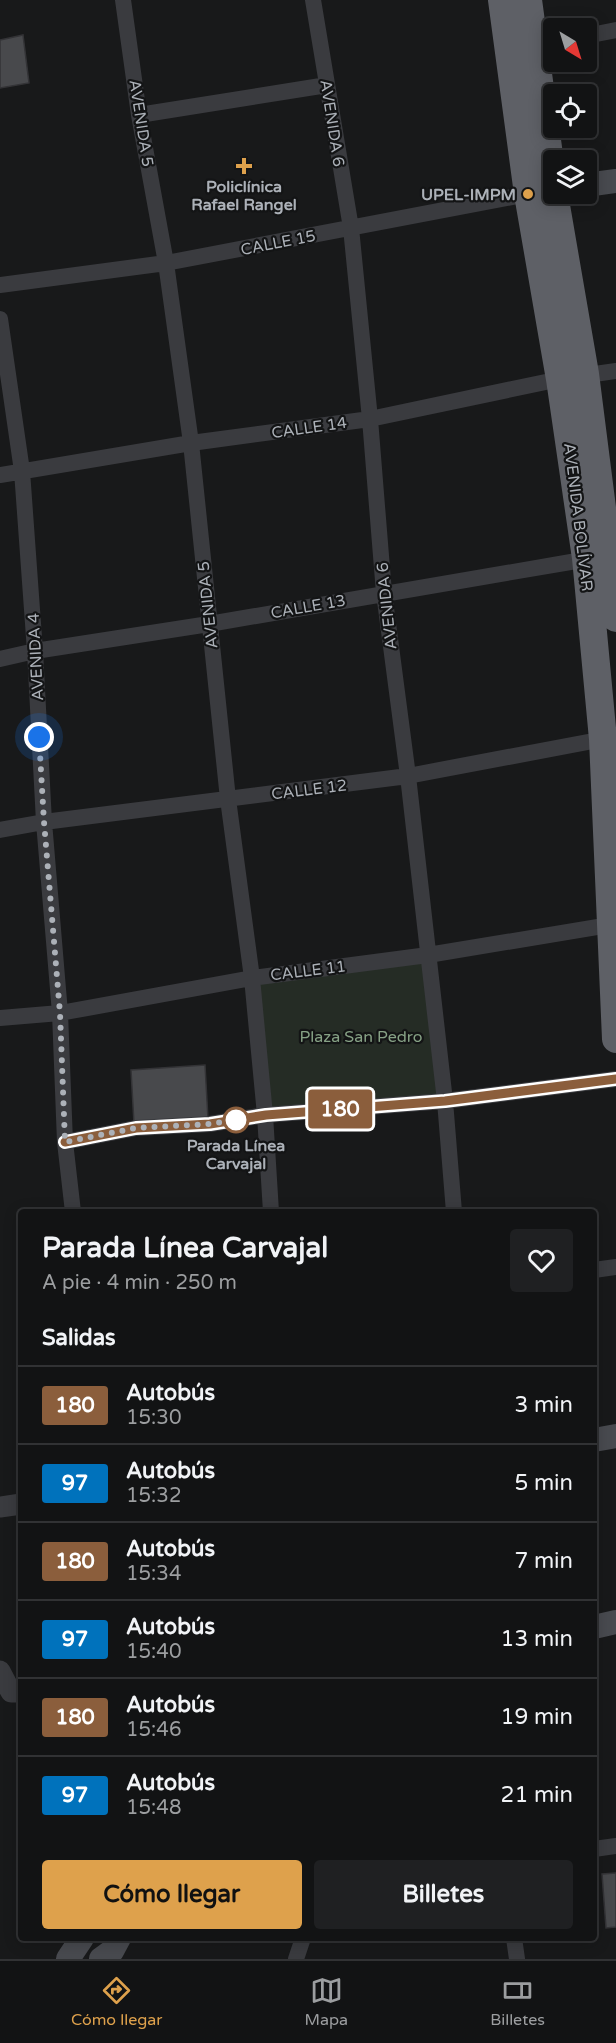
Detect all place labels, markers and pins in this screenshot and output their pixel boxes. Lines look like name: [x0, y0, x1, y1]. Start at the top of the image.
marker: Policlínica Rafael Rangel: [235, 157, 253, 175]
place label: Policlínica Rafael Rangel: [191, 177, 297, 215]
place label: UPEL-IMPM: [421, 185, 516, 205]
marker: UPEL-IMPM: [521, 187, 535, 201]
marker: Parada Línea Carvajal: [223, 1107, 249, 1133]
place label: Parada Línea Carvajal: [187, 1136, 285, 1174]

